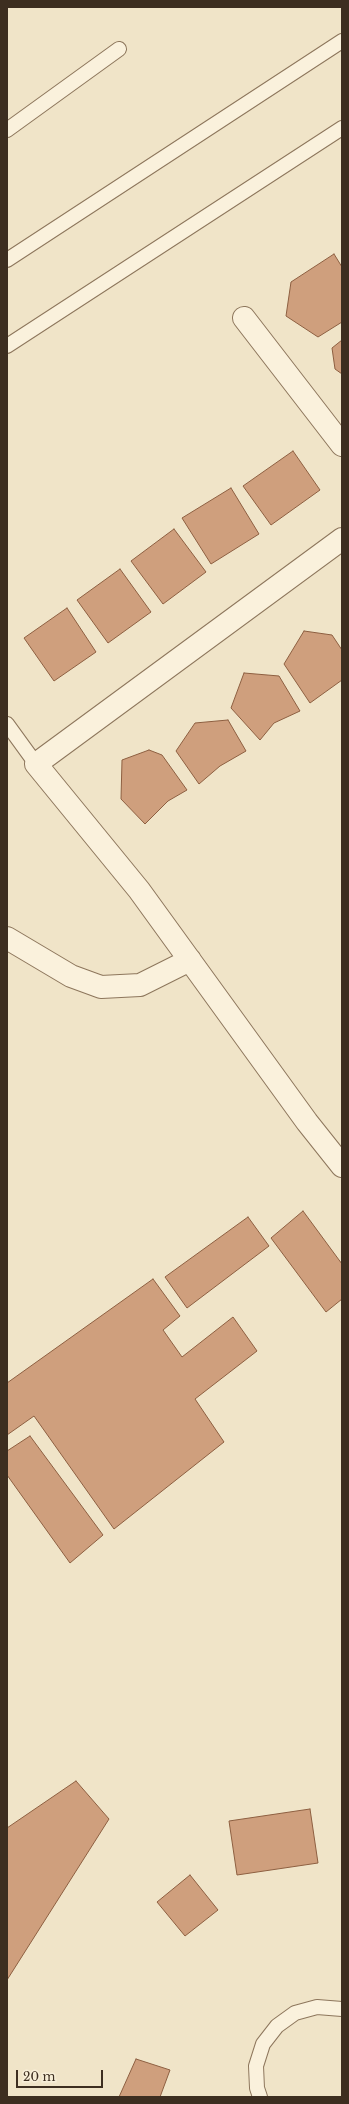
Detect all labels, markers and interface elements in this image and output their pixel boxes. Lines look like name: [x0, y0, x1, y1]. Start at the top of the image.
scale bar: [18, 2062, 105, 2088]
text: 20 m: [23, 2069, 55, 2084]

